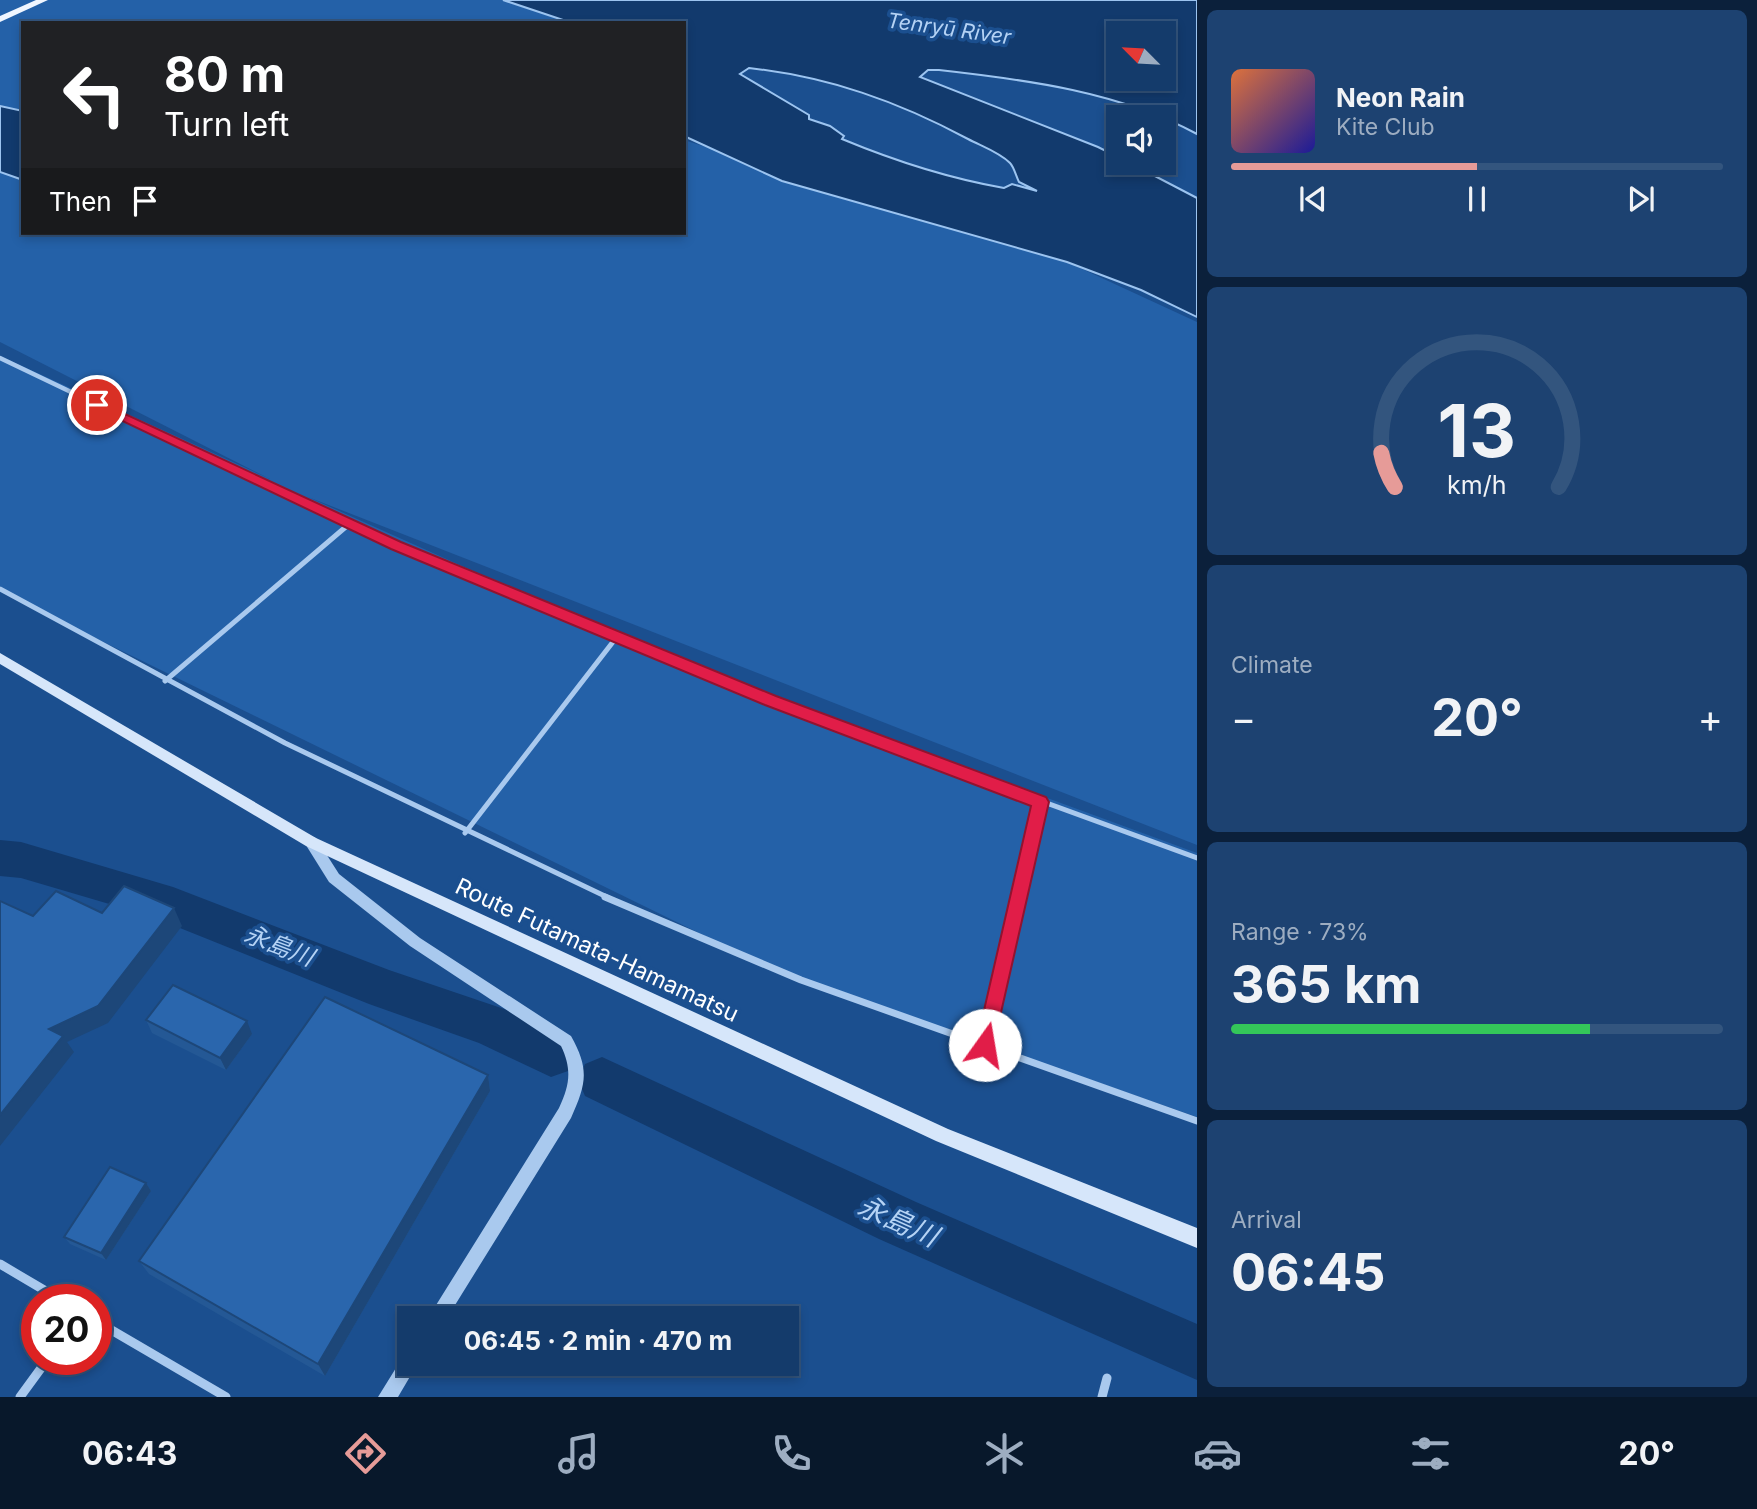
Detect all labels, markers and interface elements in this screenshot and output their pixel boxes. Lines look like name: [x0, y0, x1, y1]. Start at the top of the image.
water label: Tenryū River: [886, 7, 1014, 50]
north arrow: [1106, 21, 1176, 91]
map controls: [1106, 21, 1176, 175]
text: 80 m: [164, 45, 285, 104]
icon: left: [49, 49, 140, 140]
text: Neon Rain: [1336, 82, 1465, 113]
text: Turn left: [164, 105, 289, 144]
button: sound: [1106, 105, 1176, 175]
text: Kite Club: [1336, 113, 1435, 141]
icon: previous: [1294, 180, 1332, 218]
icon: pause: [1458, 180, 1496, 218]
icon: next: [1622, 180, 1660, 218]
icon: arrive: [126, 182, 164, 220]
text: Then: [49, 186, 112, 217]
pin: [67, 375, 127, 435]
icon: arrive: [78, 386, 116, 424]
text: 13: [1438, 387, 1516, 476]
text: km/h: [1447, 470, 1507, 500]
text: Climate: [1231, 651, 1313, 679]
text: 20°: [1431, 686, 1523, 749]
text: −: [1231, 695, 1256, 741]
text: +: [1698, 695, 1723, 741]
street label: Route Futamata-Hamamatsu: [451, 872, 743, 1028]
text: Range · 73%: [1231, 918, 1369, 946]
water label: 永島川: [240, 919, 321, 973]
text: 365 km: [1231, 953, 1422, 1016]
position arrow: [948, 1008, 1022, 1082]
water label: 永島川: [853, 1188, 946, 1255]
text: Arrival: [1231, 1206, 1302, 1234]
text: 06:45: [1231, 1241, 1386, 1304]
speed limit sign: 20: [21, 1284, 112, 1375]
text: 06:45 · 2 min · 470 m: [464, 1325, 732, 1356]
icon: directions: [341, 1429, 390, 1478]
icon: music: [554, 1429, 603, 1478]
icon: phone: [767, 1429, 816, 1478]
icon: climate: [980, 1429, 1029, 1478]
icon: car: [1193, 1429, 1242, 1478]
icon: filters: [1406, 1429, 1455, 1478]
text: 06:43: [82, 1434, 177, 1473]
text: 20°: [1619, 1434, 1675, 1473]

